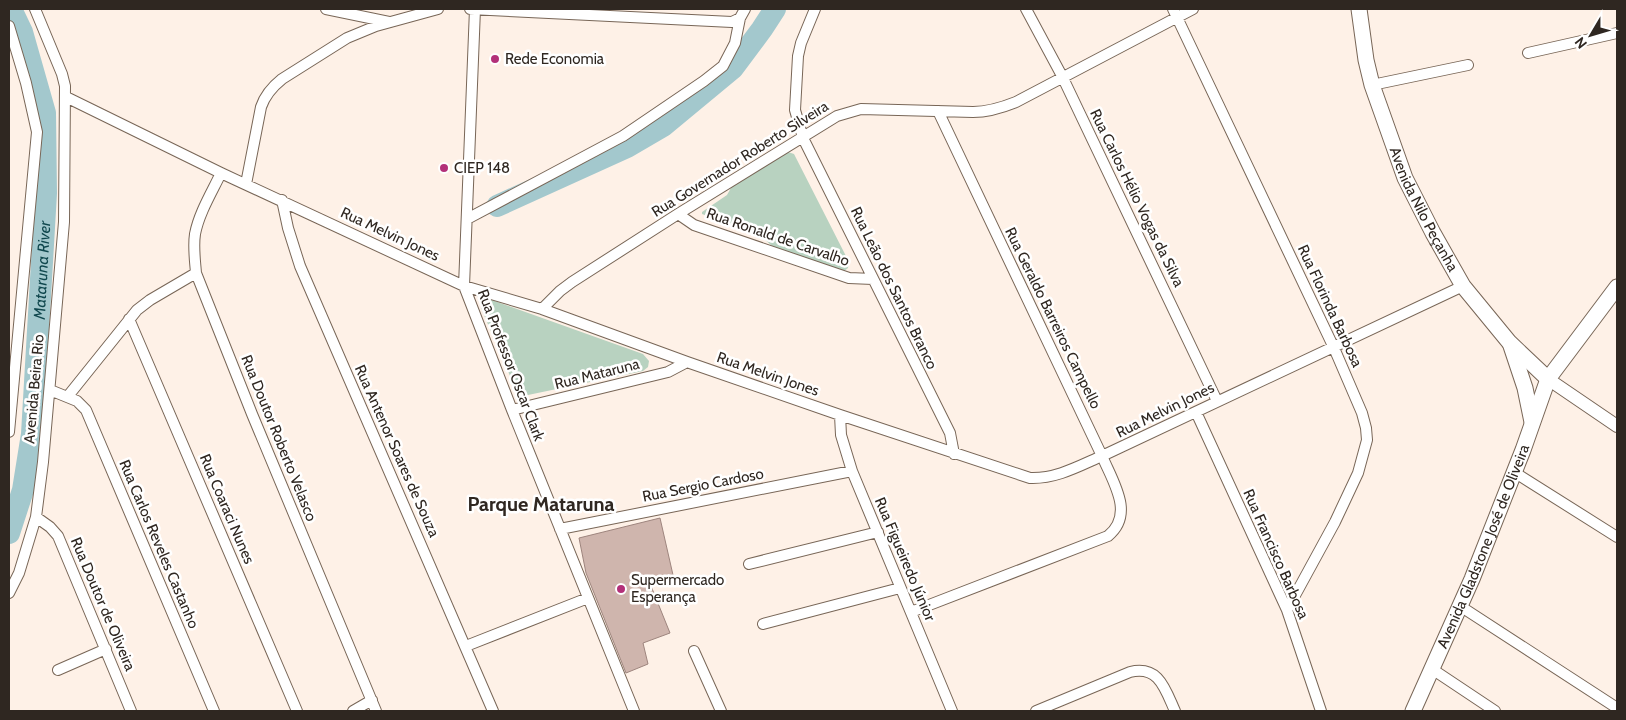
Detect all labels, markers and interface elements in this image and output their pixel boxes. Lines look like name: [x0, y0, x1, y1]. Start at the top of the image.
north arrow: [1566, 10, 1616, 60]
text: N: [1571, 34, 1591, 52]
place label: Rede Economia: [505, 50, 605, 68]
marker: Rede Economia: [489, 53, 501, 65]
street label: Rua Governador Roberto Silveira: [648, 97, 832, 221]
street label: Rua Carlos Hélio Vogas da Silva: [1086, 106, 1188, 291]
street label: Avenida Nilo Peçanha: [1386, 145, 1462, 275]
place label: CIEP 148: [454, 159, 510, 177]
marker: CIEP 148: [438, 162, 450, 174]
street label: Rua Melvin Jones: [338, 203, 442, 265]
street label: Rua Ronald de Carvalho: [704, 204, 852, 270]
street label: Rua Leão dos Santos Branco: [847, 204, 941, 372]
water label: Mataruna River: [29, 219, 54, 321]
street label: Rua Geraldo Barreiros Campello: [1001, 224, 1105, 412]
street label: Rua Florinda Barbosa: [1294, 242, 1367, 371]
street label: Rua Professor Oscar Clark: [474, 287, 548, 444]
street label: Avenida Beira Rio: [20, 334, 48, 444]
street label: Rua Melvin Jones: [715, 348, 821, 400]
street label: Rua Doutor Roberto Velasco: [237, 352, 321, 524]
street label: Rua Mataruna: [553, 355, 642, 393]
street label: Rua Antenor Soares de Souza: [351, 362, 444, 541]
street label: Rua Melvin Jones: [1113, 378, 1217, 442]
street label: Avenida Gladstone José de Oliveira: [1433, 441, 1533, 651]
street label: Rua Coaraci Nunes: [196, 451, 258, 567]
street label: Rua Carlos Reveles Castanho: [115, 457, 203, 631]
street label: Rua Sergio Cardoso: [641, 464, 765, 506]
street label: Rua Francisco Barbosa: [1239, 486, 1313, 622]
district label: Parque Mataruna: [467, 492, 615, 516]
street label: Rua Figueiredo Júnior: [871, 494, 939, 624]
street label: Rua Doutor de Oliveira: [67, 535, 140, 674]
place label: Supermercado Esperança: [631, 571, 724, 606]
marker: Supermercado Esperança: [615, 583, 627, 595]

